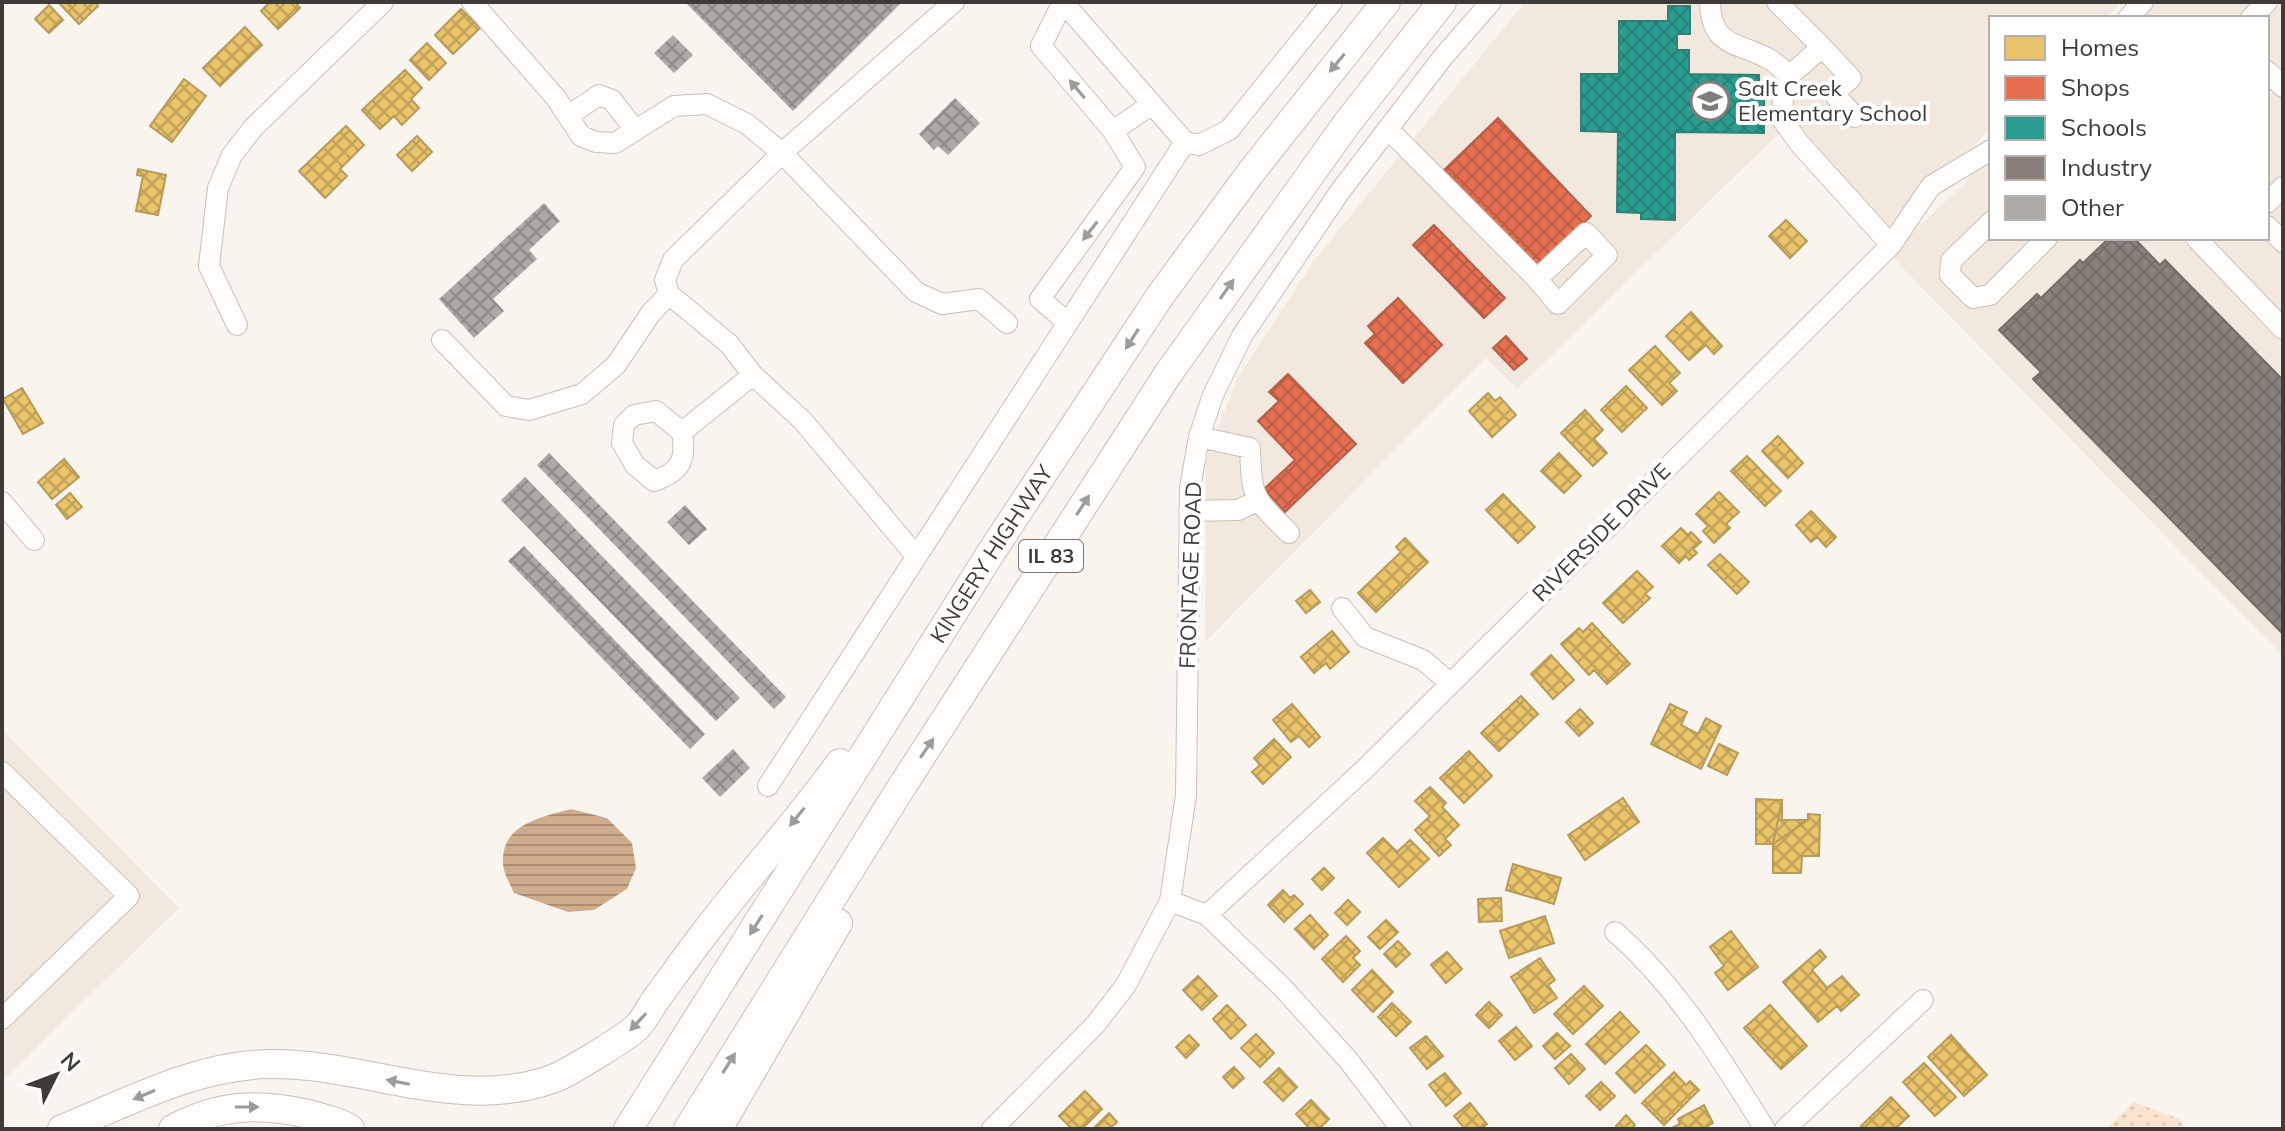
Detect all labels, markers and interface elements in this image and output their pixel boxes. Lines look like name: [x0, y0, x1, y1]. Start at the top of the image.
legend: [1989, 16, 2269, 240]
text: Homes: [2061, 32, 2139, 62]
one-way arrow: [1329, 53, 1345, 73]
text: Shops: [2061, 72, 2130, 102]
place label: Salt Creek Elementary School: [1738, 74, 1927, 127]
one-way arrow: [1069, 79, 1086, 99]
school or university icon: Salt Creek Elementary School: [1689, 80, 1731, 122]
text: Schools: [2061, 112, 2147, 142]
text: Industry: [2061, 152, 2152, 182]
text: Other: [2061, 192, 2124, 222]
one-way arrow: [1083, 221, 1099, 241]
one-way arrow: [1219, 279, 1234, 300]
one-way arrow: [1125, 328, 1140, 350]
street label: RIVERSIDE DRIVE: [1526, 457, 1676, 607]
street label: KINGERY HIGHWAY: [924, 459, 1059, 648]
street label: FRONTAGE ROAD: [1173, 481, 1207, 669]
one-way arrow: [1075, 495, 1090, 516]
road number: IL 83: [1019, 540, 1083, 572]
one-way arrow: [919, 737, 934, 759]
one-way arrow: [789, 807, 806, 827]
one-way arrow: [750, 914, 764, 936]
one-way arrow: [629, 1013, 647, 1032]
north arrow: [16, 1035, 96, 1115]
text: N: [55, 1046, 87, 1077]
one-way arrow: [722, 1052, 736, 1074]
one-way arrow: [385, 1076, 410, 1088]
one-way arrow: [132, 1088, 156, 1101]
one-way arrow: [235, 1101, 260, 1113]

